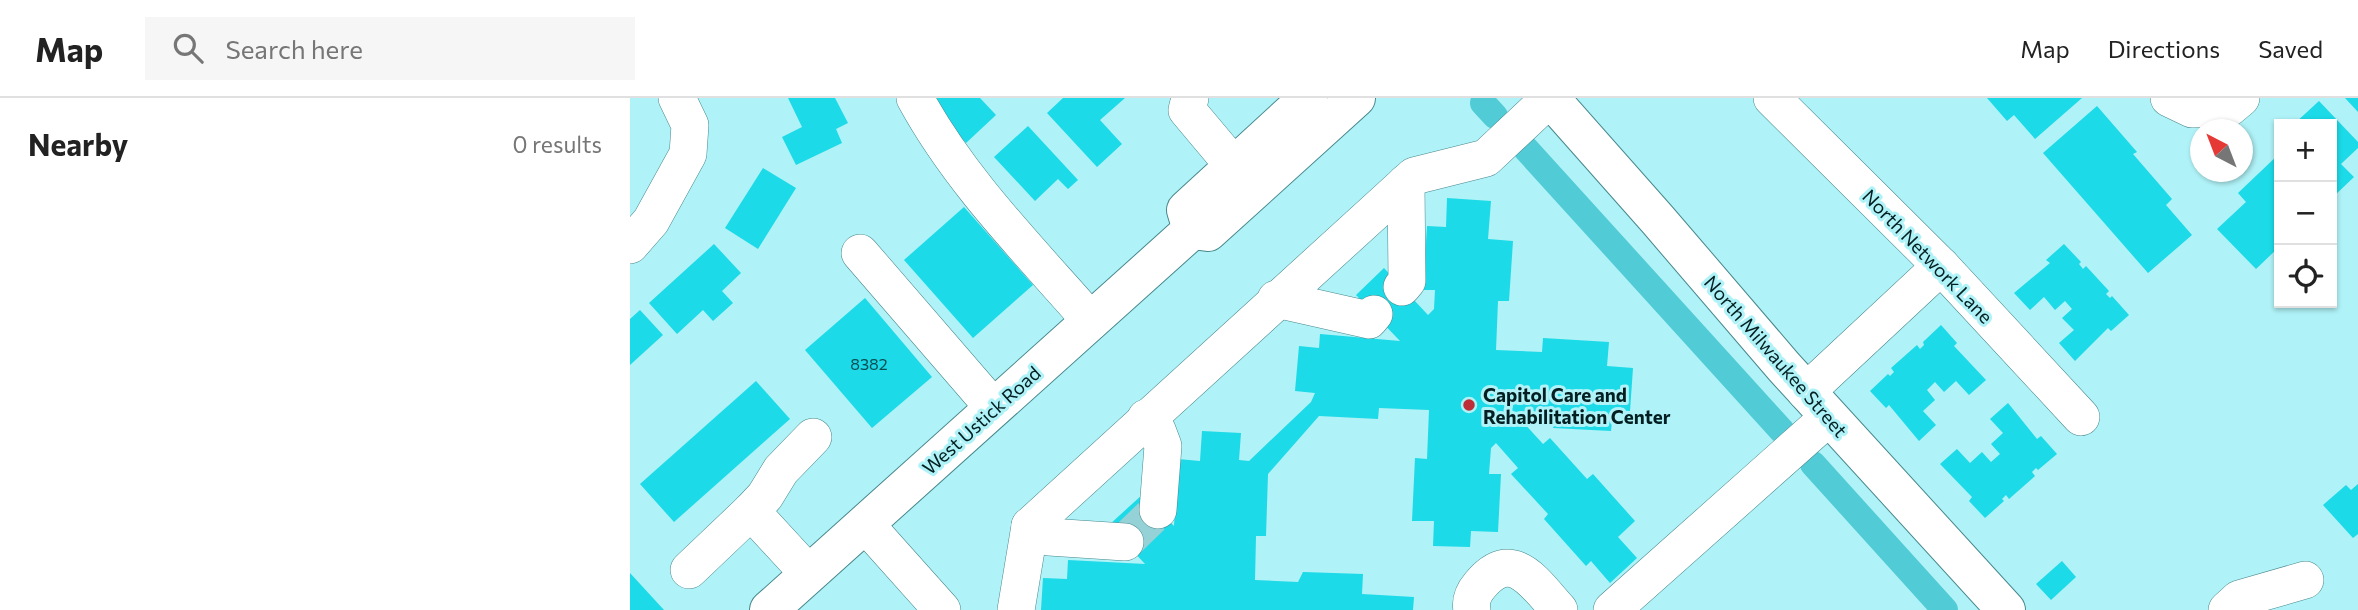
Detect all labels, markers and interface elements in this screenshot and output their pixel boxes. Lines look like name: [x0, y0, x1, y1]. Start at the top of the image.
search box: [145, 17, 635, 80]
text: Map: [35, 28, 103, 69]
icon: search: [169, 29, 207, 67]
text: Search here: [225, 33, 363, 64]
text: Map: [2020, 34, 2070, 63]
text: Directions: [2108, 34, 2220, 63]
text: Saved: [2258, 34, 2323, 63]
north arrow: [2190, 119, 2253, 182]
map controls: [2274, 119, 2337, 308]
button: +: [2274, 119, 2337, 182]
text: Nearby: [28, 125, 128, 162]
text: 0 results: [513, 130, 602, 158]
button: −: [2274, 182, 2337, 245]
street label: North Network Lane: [1858, 184, 1998, 328]
button: locate: [2274, 245, 2337, 308]
street label: North Milwaukee Street: [1700, 271, 1852, 442]
house number: 8382: [850, 354, 888, 373]
street label: West Ustick Road: [917, 361, 1045, 479]
place label: Capitol Care and Rehabilitation Center: [1483, 383, 1671, 428]
marker: Capitol Care and Rehabilitation Center: [1461, 397, 1477, 413]

